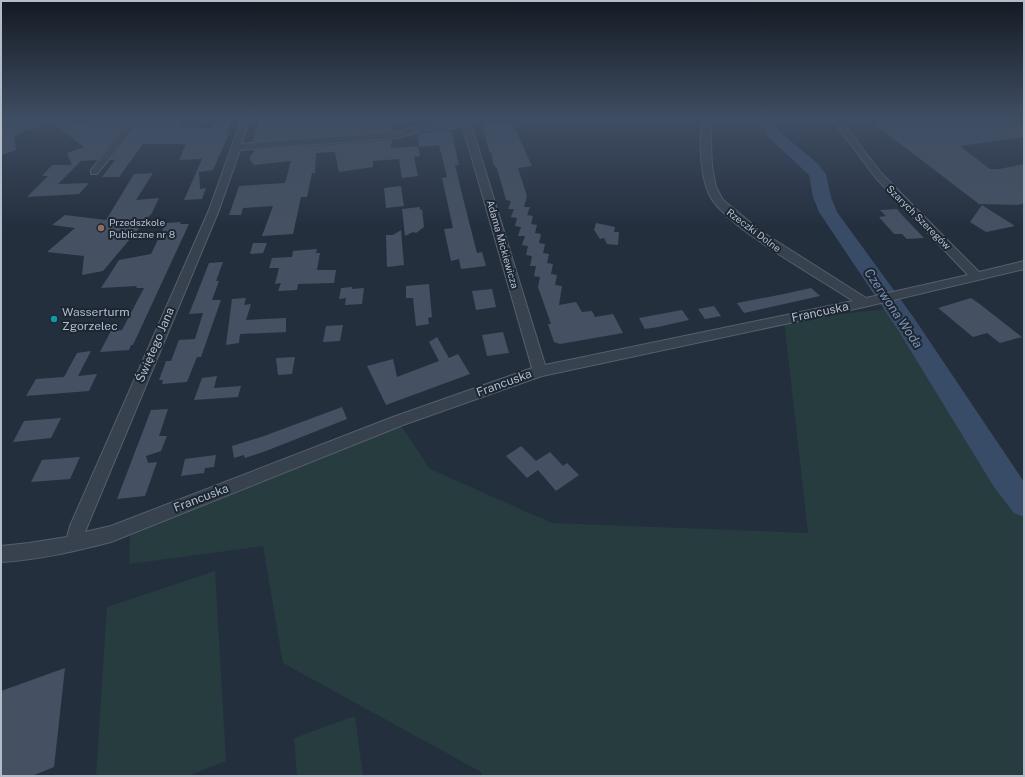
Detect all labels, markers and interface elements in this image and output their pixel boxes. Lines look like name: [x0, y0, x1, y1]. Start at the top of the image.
street label: Szarych Szeregów: [884, 182, 954, 252]
street label: Adama Mickiewicza: [485, 198, 521, 290]
street label: Rzeczki Dolne: [725, 206, 784, 254]
place label: Przedszkole Publiczne nr 8: [109, 216, 175, 240]
marker: Przedszkole Publiczne nr 8: [96, 223, 106, 233]
water label: Czerwona Woda: [861, 266, 926, 351]
street label: Francuska: [790, 299, 850, 325]
place label: Wasserturm Zgorzelec: [62, 305, 130, 333]
street label: Świętego Jana: [133, 305, 177, 385]
marker: Wasserturm Zgorzelec: [49, 314, 59, 324]
street label: Francuska: [474, 367, 534, 399]
street label: Francuska: [171, 481, 231, 515]

